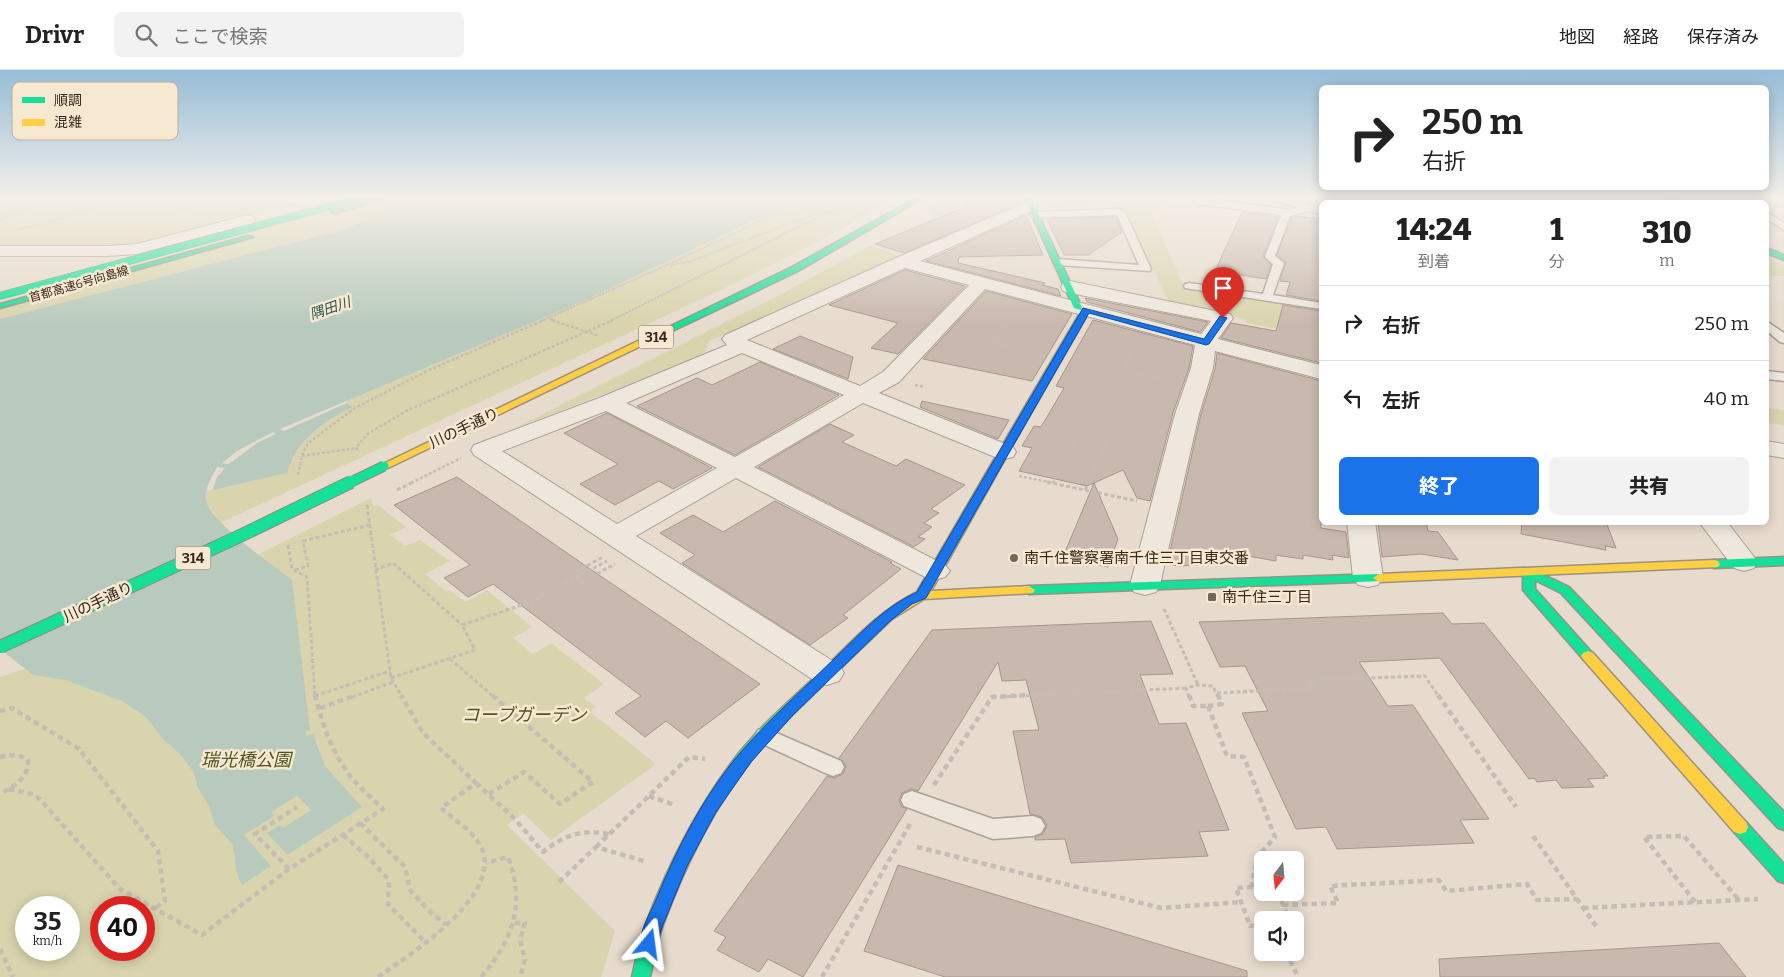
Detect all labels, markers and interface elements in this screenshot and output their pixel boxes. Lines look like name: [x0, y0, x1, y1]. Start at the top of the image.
search box: [114, 12, 464, 57]
text: Drivr: [25, 21, 84, 49]
icon: search: [132, 21, 160, 49]
text: ここで検索: [172, 25, 267, 48]
text: 地図: [1559, 26, 1595, 48]
text: 経路: [1623, 26, 1659, 48]
text: 保存済み: [1687, 26, 1759, 48]
legend: [12, 82, 178, 140]
text: 順調: [54, 92, 82, 109]
text: 250 m: [1422, 101, 1523, 143]
icon: right: [1339, 105, 1404, 170]
text: 混雑: [54, 114, 82, 131]
text: 右折: [1422, 148, 1466, 175]
text: 14:24: [1396, 212, 1471, 248]
text: 1: [1550, 212, 1563, 248]
text: 310: [1642, 215, 1692, 251]
text: m: [1659, 251, 1674, 270]
text: 到着: [1418, 252, 1450, 271]
text: 分: [1549, 252, 1565, 271]
street label: 首都高速6号向島線: [28, 263, 130, 305]
pin: [1202, 267, 1244, 318]
icon: arrive: [1209, 274, 1237, 302]
water label: 隅田川: [308, 293, 355, 323]
icon: right: [1339, 309, 1367, 337]
text: 250 m: [1694, 312, 1749, 335]
text: 右折: [1382, 314, 1420, 337]
road number: 314: [638, 326, 674, 348]
icon: left: [1339, 384, 1367, 412]
text: 40 m: [1704, 387, 1749, 410]
text: 左折: [1382, 389, 1420, 412]
street label: 川の手通り: [426, 404, 502, 452]
button: 終了: [1339, 457, 1539, 515]
button: 共有: [1549, 457, 1749, 515]
road number: 314: [176, 546, 210, 569]
place label: 南千住警察署南千住三丁目東交番: [1024, 549, 1249, 567]
marker: 南千住警察署南千住三丁目東交番: [1008, 552, 1020, 564]
street label: 川の手通り: [60, 578, 136, 626]
place label: 南千住三丁目: [1222, 588, 1312, 606]
marker: 南千住三丁目: [1206, 591, 1218, 603]
park label: コーブガーデン: [462, 704, 587, 726]
park label: 瑞光橋公園: [201, 749, 294, 771]
north arrow: [1254, 851, 1304, 901]
map controls: [1254, 851, 1304, 961]
speed limit sign: 40: [90, 896, 155, 961]
text: 35: [33, 907, 62, 937]
button: sound: [1254, 911, 1304, 961]
position arrow: [622, 917, 674, 969]
text: km/h: [33, 934, 62, 948]

